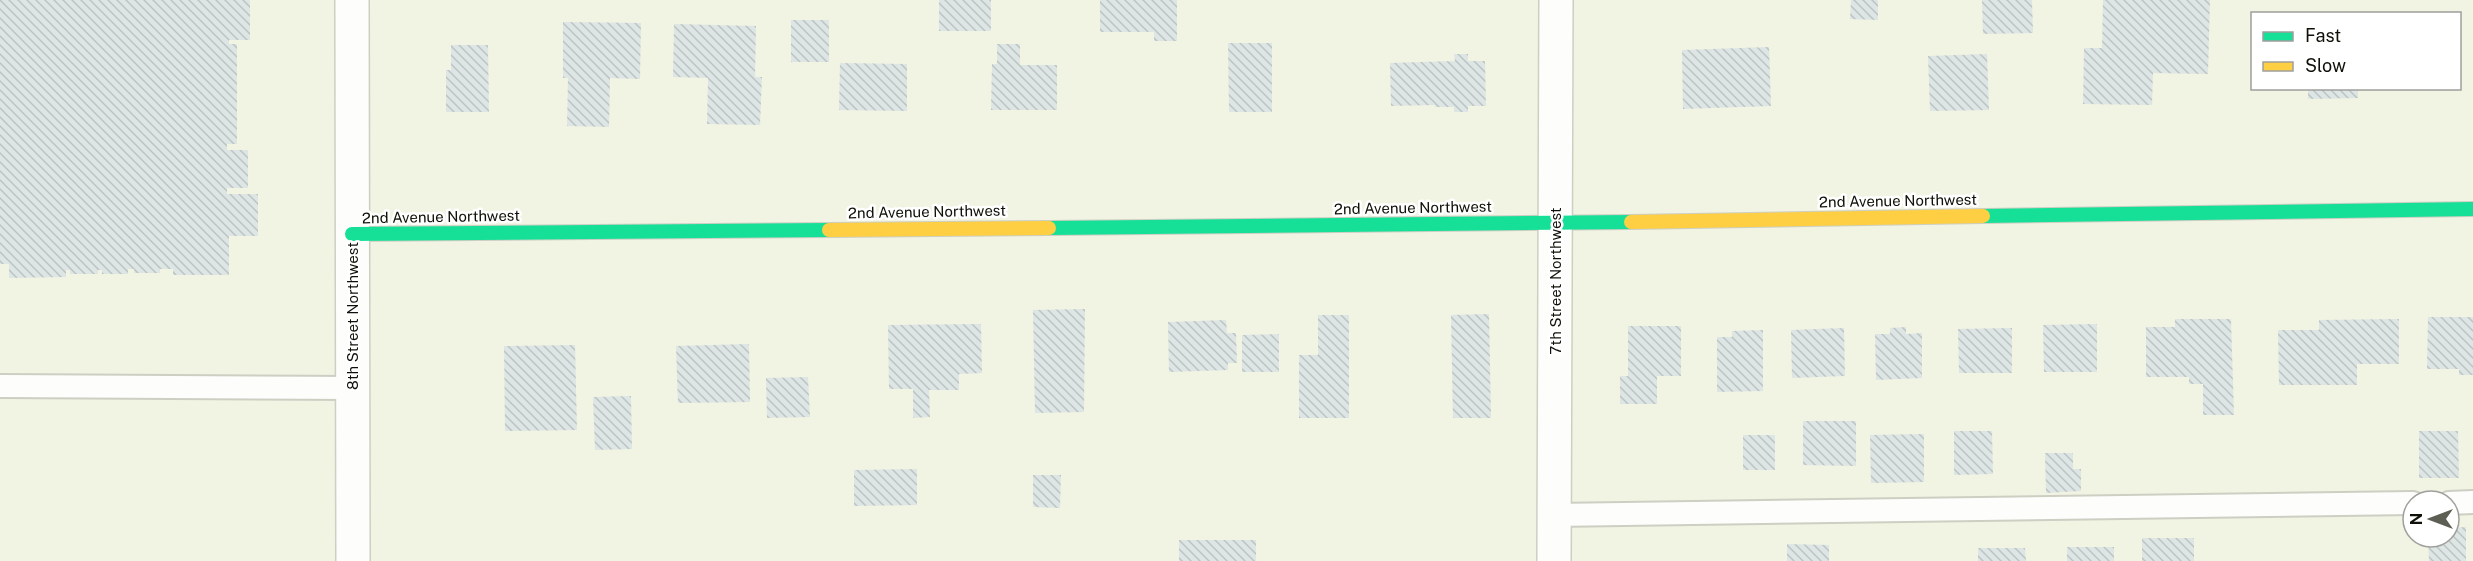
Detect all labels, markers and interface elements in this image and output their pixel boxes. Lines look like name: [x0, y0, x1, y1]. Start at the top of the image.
legend: [2251, 12, 2461, 90]
text: Fast: [2305, 25, 2341, 46]
text: Slow: [2305, 55, 2346, 76]
street label: 2nd Avenue Northwest: [1819, 191, 1977, 210]
street label: 2nd Avenue Northwest: [1334, 198, 1492, 217]
street label: 2nd Avenue Northwest: [848, 202, 1006, 221]
street label: 2nd Avenue Northwest: [362, 207, 520, 226]
street label: 7th Street Northwest: [1547, 207, 1564, 355]
street label: 8th Street Northwest: [344, 242, 361, 390]
north arrow: [2401, 489, 2461, 549]
text: N: [2407, 513, 2426, 525]

